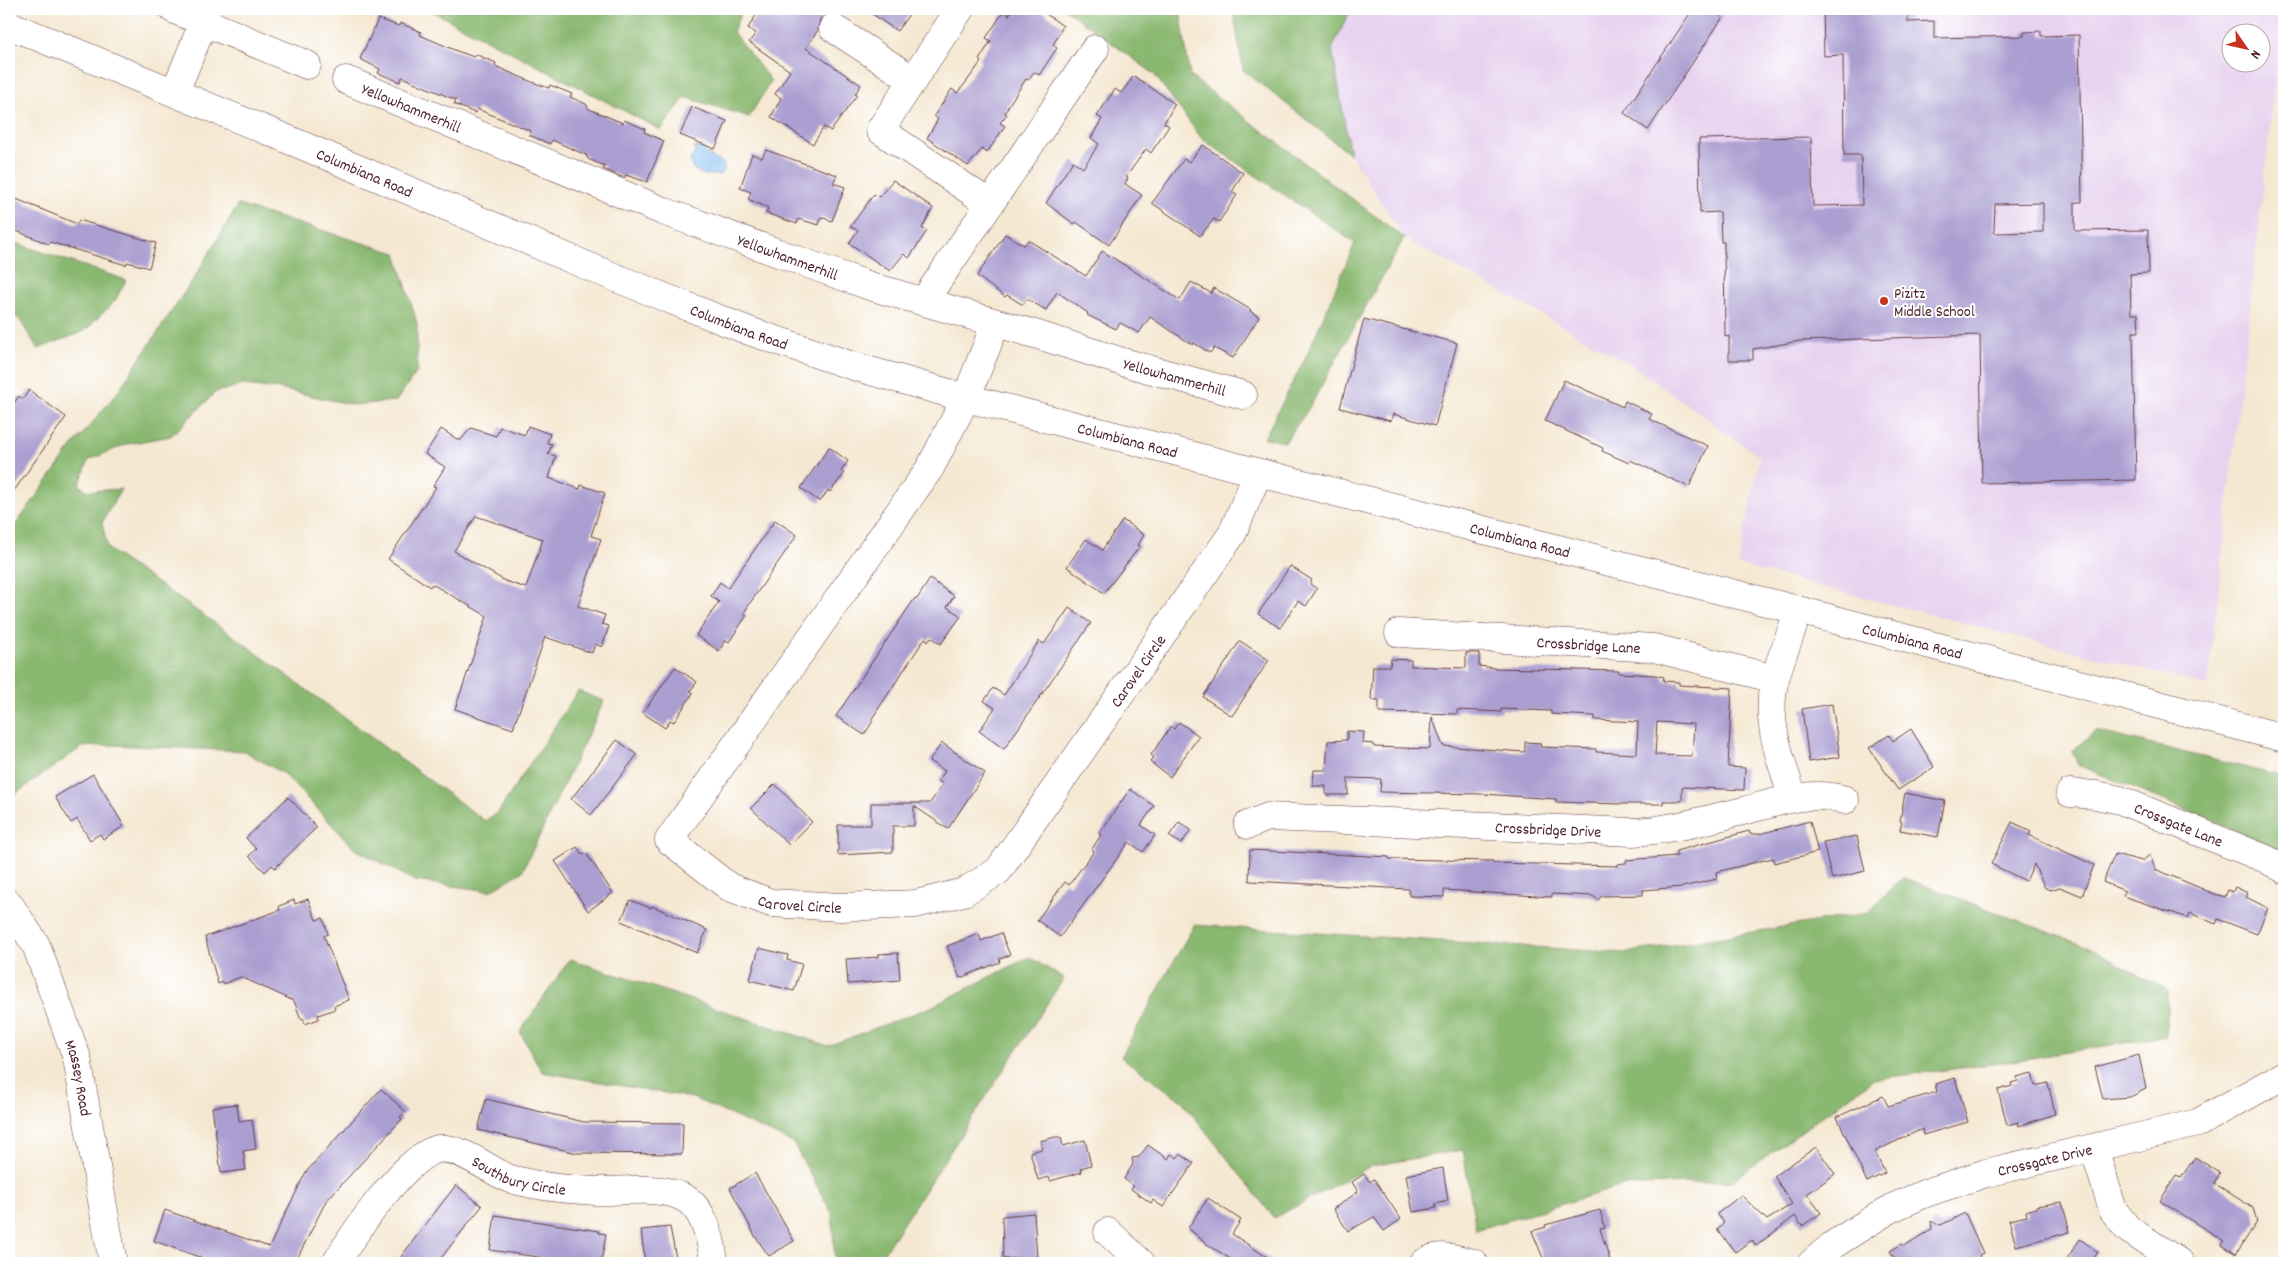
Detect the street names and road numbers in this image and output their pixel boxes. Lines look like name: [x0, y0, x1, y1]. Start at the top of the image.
street label: Yellowhammerhill: [357, 79, 464, 140]
street label: Columbiana Road: [312, 144, 416, 205]
street label: Yellowhammerhill: [734, 230, 841, 288]
street label: Columbiana Road: [686, 300, 790, 357]
street label: Yellowhammerhill: [1120, 354, 1228, 404]
street label: Columbiana Road: [1075, 418, 1180, 465]
street label: Columbiana Road: [1467, 518, 1572, 565]
street label: Columbiana Road: [1859, 618, 1964, 667]
street label: Carovel Circle: [1106, 631, 1173, 713]
street label: Crossbridge Lane: [1536, 632, 1641, 661]
street label: Crossgate Lane: [2130, 798, 2226, 854]
street label: Crossbridge Drive: [1494, 817, 1602, 845]
street label: Carovel Circle: [754, 890, 842, 921]
street label: Massey Road: [57, 1037, 96, 1118]
street label: Crossgate Drive: [1996, 1139, 2095, 1184]
street label: Southbury Circle: [467, 1151, 567, 1203]

